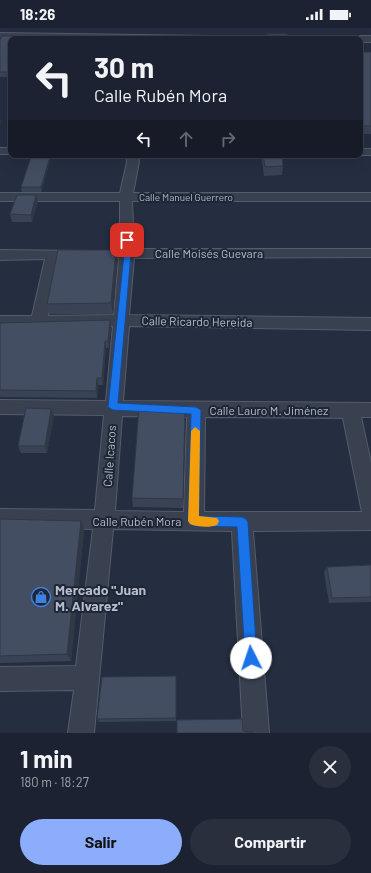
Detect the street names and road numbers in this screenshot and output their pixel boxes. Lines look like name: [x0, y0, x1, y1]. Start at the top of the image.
street label: Calle Manuel Guerrero: [139, 191, 233, 203]
street label: Calle Moisés Guevara: [155, 246, 263, 260]
street label: Calle Ricardo Hereida: [141, 313, 253, 329]
street label: Calle Lauro M. Jiménez: [210, 403, 328, 417]
street label: Calle Icacos: [100, 425, 118, 487]
street label: Calle Rubén Mora: [93, 514, 181, 528]

